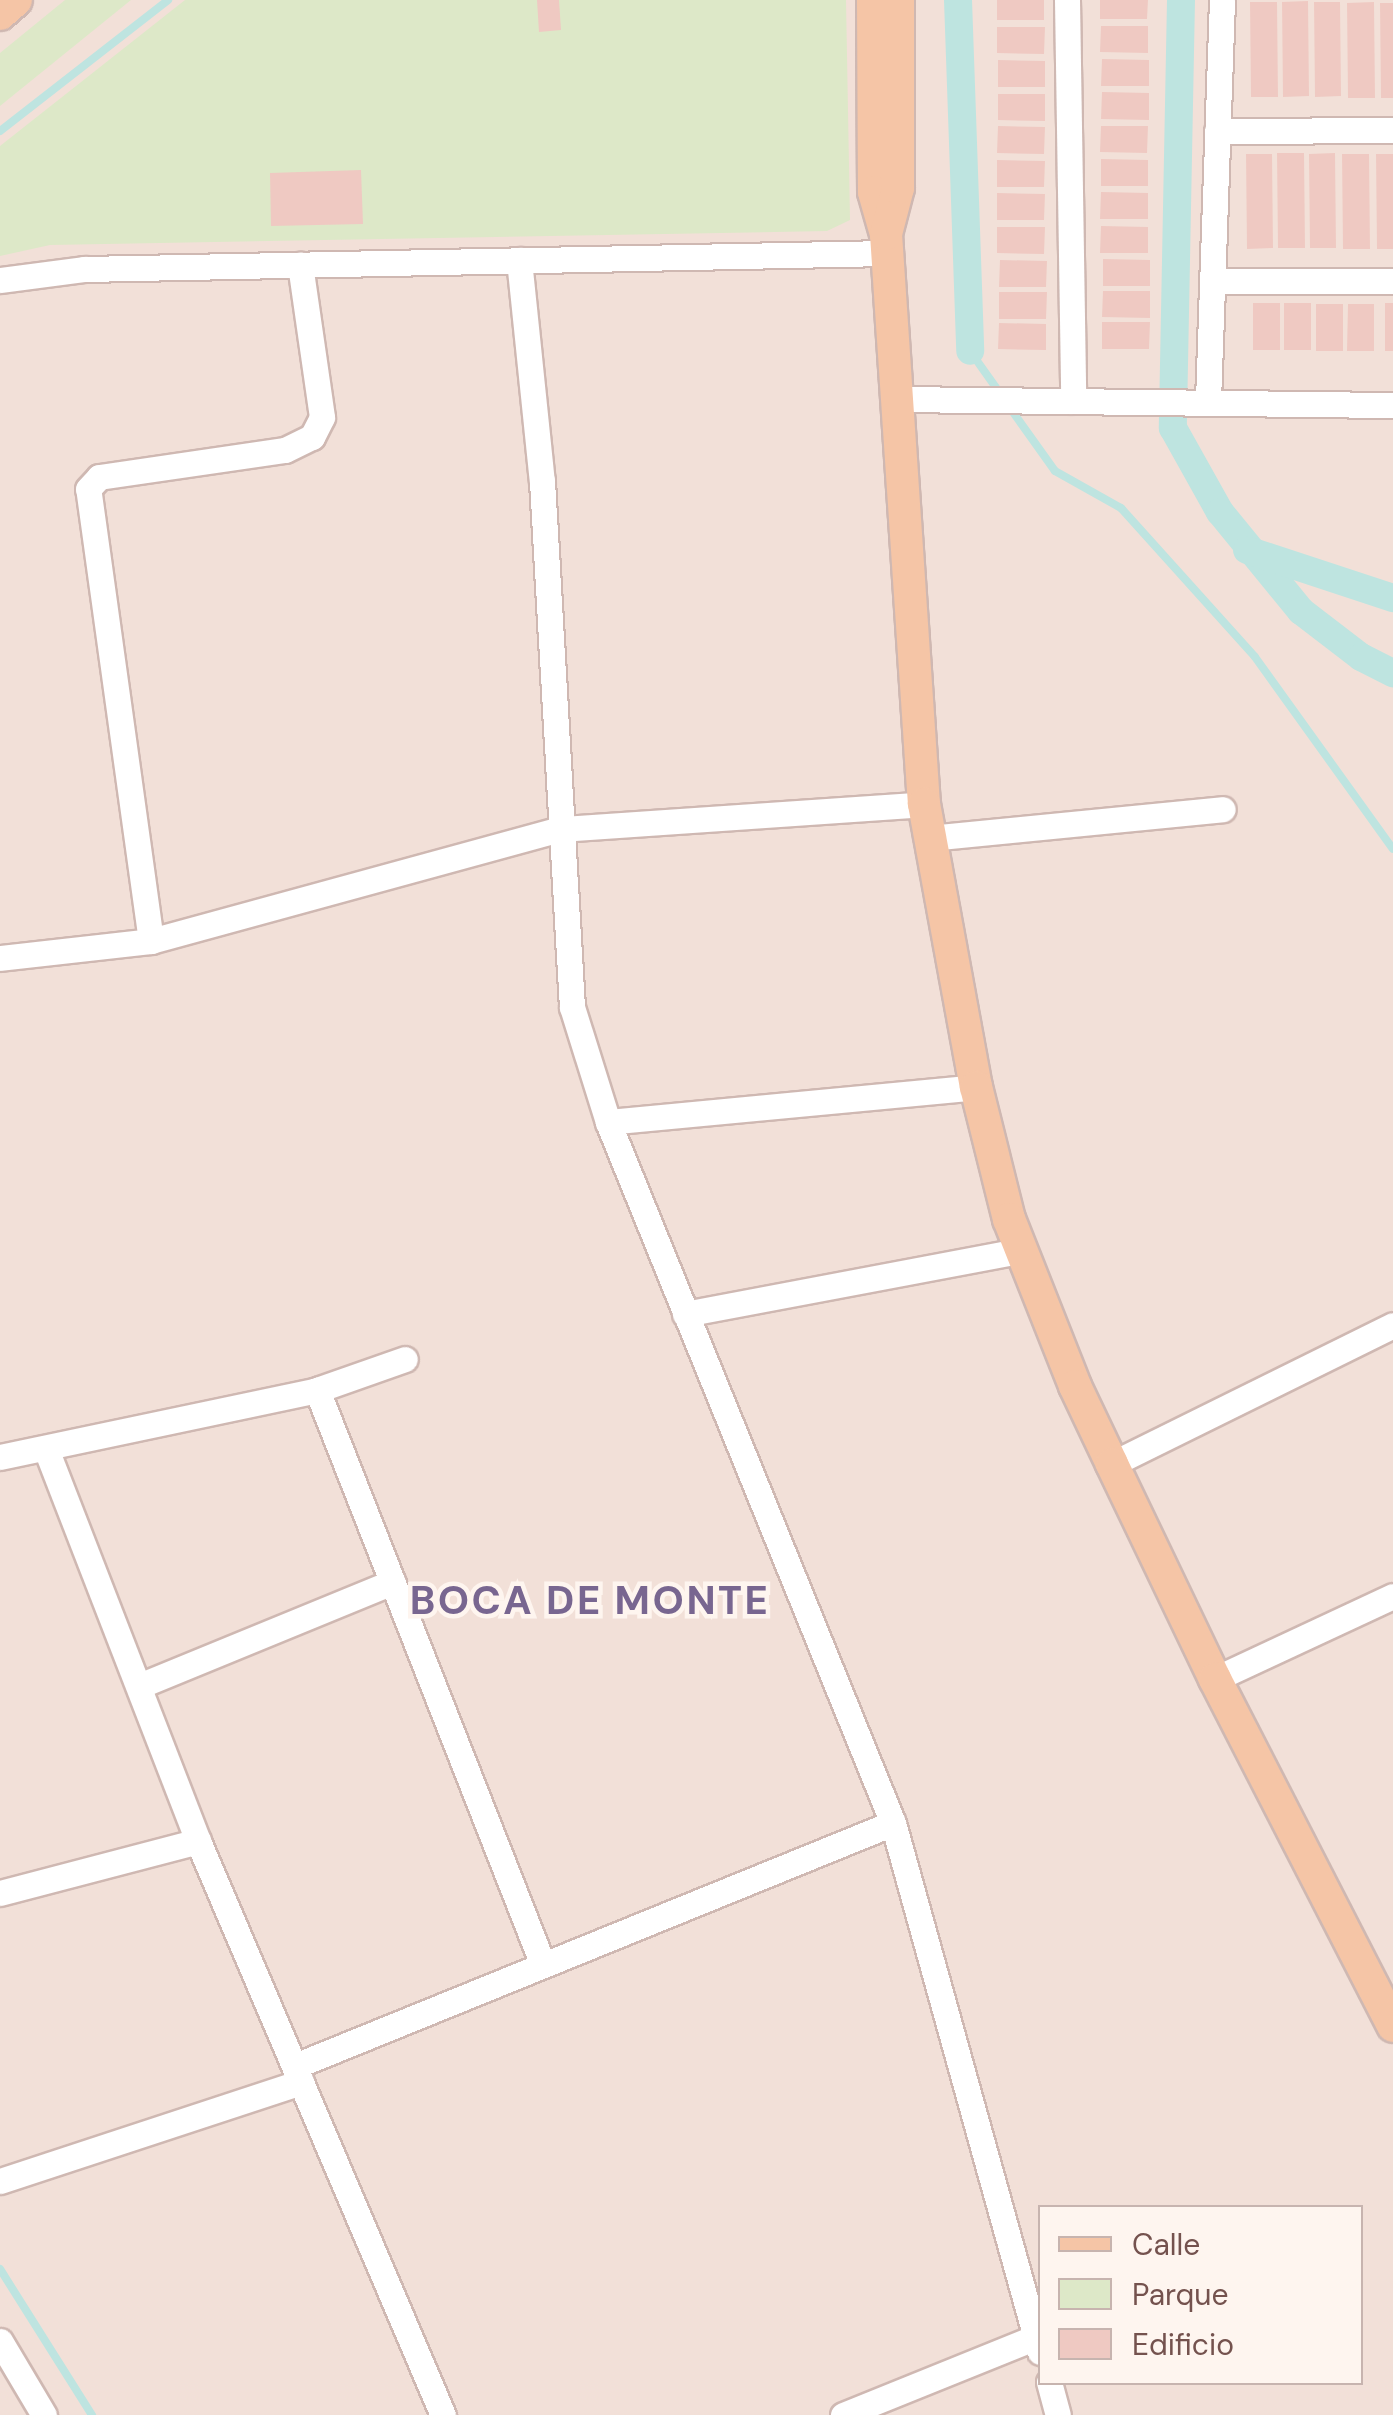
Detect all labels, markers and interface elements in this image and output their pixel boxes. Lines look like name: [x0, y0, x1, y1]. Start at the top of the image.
district label: BOCA DE MONTE: [410, 1576, 770, 1624]
legend: [1038, 2205, 1363, 2385]
text: Calle: [1132, 2225, 1200, 2264]
text: Parque: [1132, 2275, 1229, 2314]
text: Edificio: [1132, 2325, 1234, 2364]

